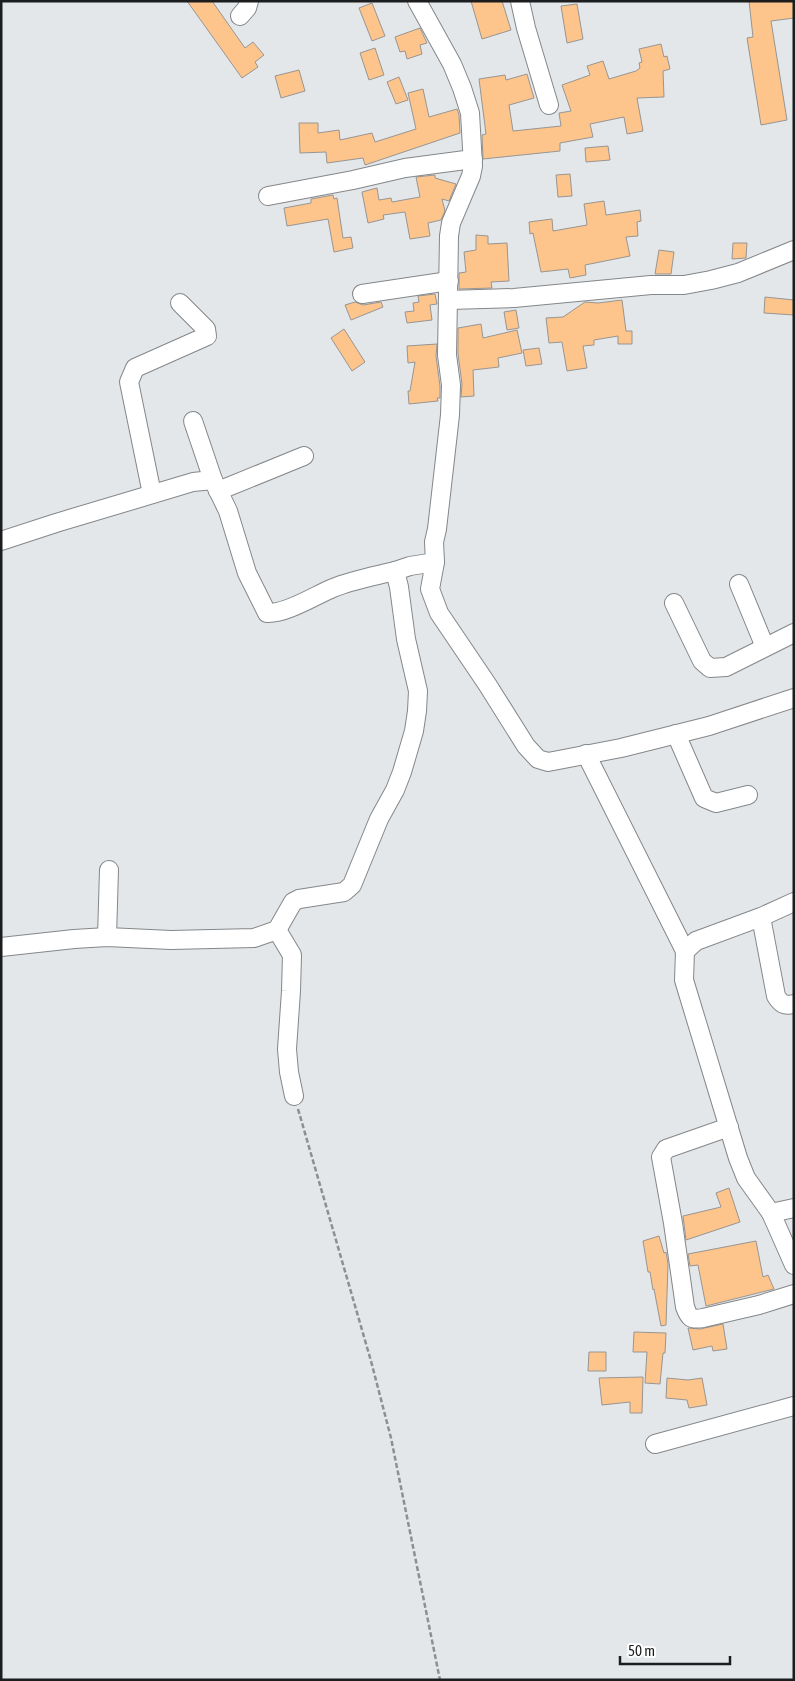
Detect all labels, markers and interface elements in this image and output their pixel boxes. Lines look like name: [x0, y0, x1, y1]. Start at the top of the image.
scale bar: [620, 1634, 730, 1666]
text: 50 m: [628, 1642, 655, 1659]

